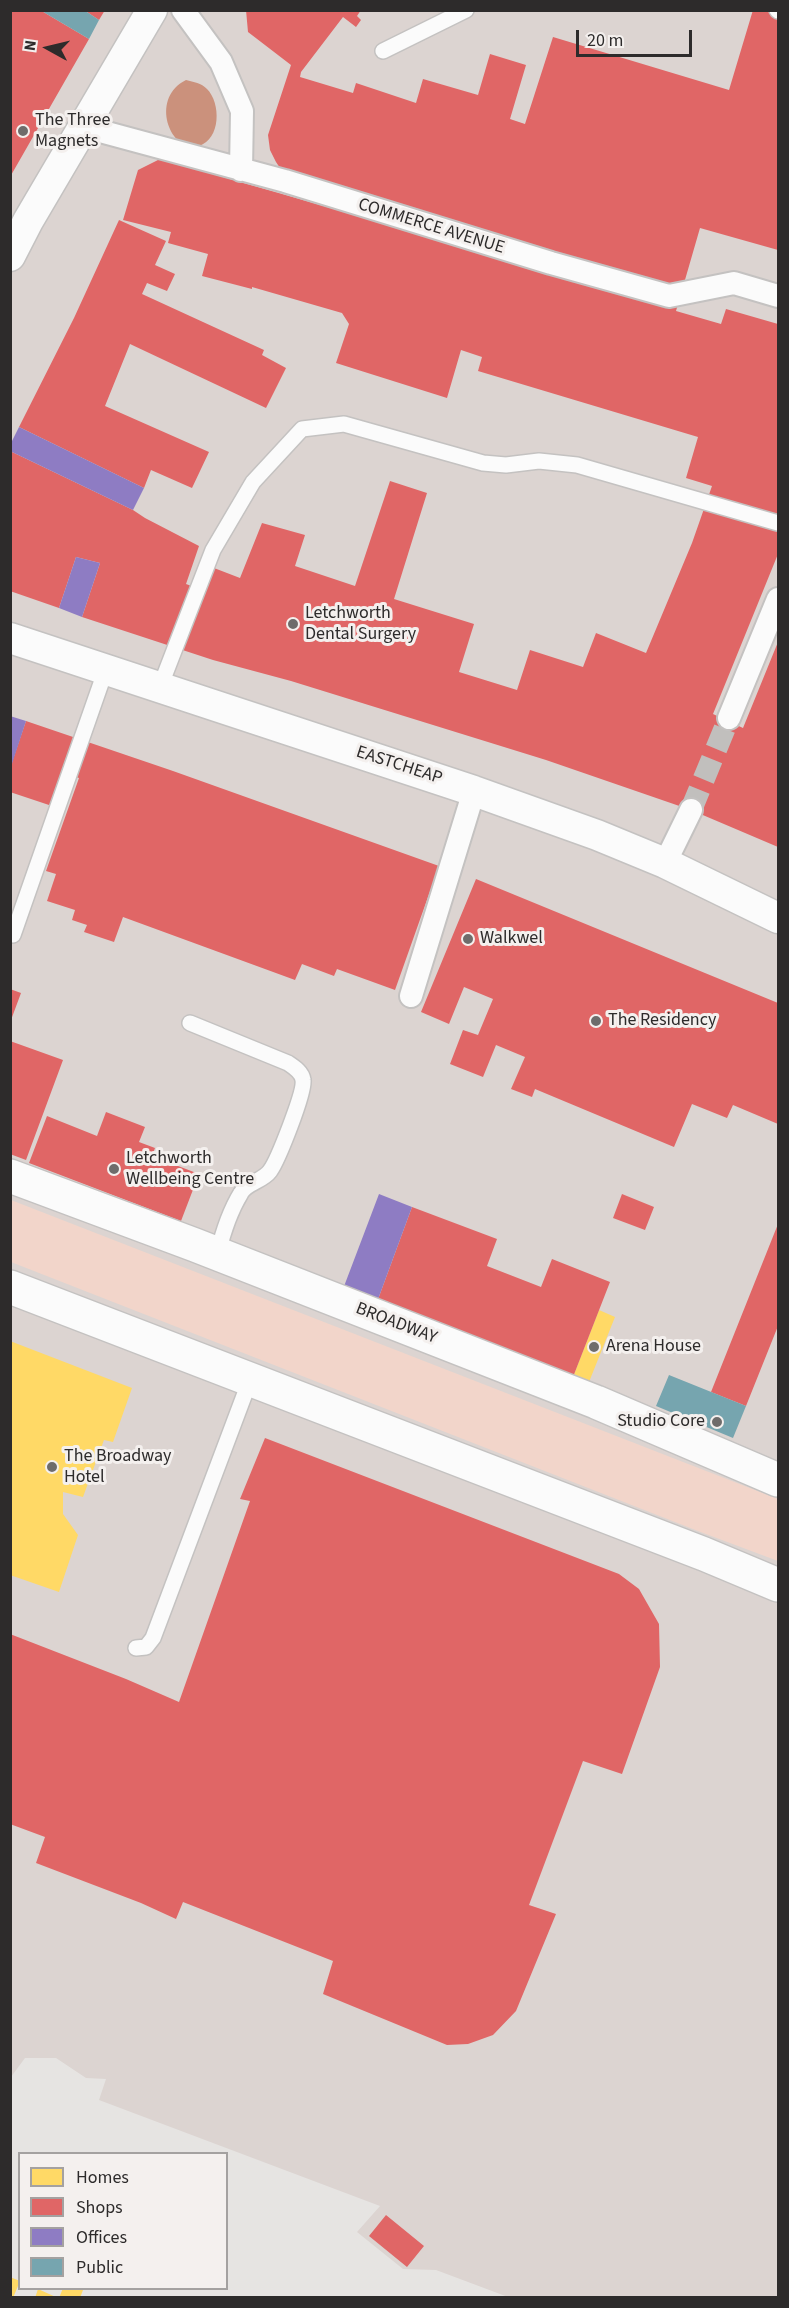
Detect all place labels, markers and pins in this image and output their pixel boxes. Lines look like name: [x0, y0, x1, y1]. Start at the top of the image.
place label: The Three Magnets: [35, 110, 110, 152]
marker: The Three Magnets: [16, 124, 30, 138]
place label: Letchworth Dental Surgery: [305, 603, 416, 646]
marker: Letchworth Dental Surgery: [286, 617, 300, 631]
place label: Walkwel: [480, 928, 543, 950]
marker: Walkwel: [461, 932, 475, 946]
place label: The Residency: [608, 1010, 716, 1032]
marker: The Residency: [589, 1014, 603, 1028]
place label: Letchworth Wellbeing Centre: [126, 1148, 254, 1190]
marker: Letchworth Wellbeing Centre: [107, 1162, 121, 1176]
place label: Arena House: [606, 1336, 701, 1358]
marker: Arena House: [587, 1340, 601, 1354]
place label: Studio Core: [617, 1411, 705, 1433]
marker: Studio Core: [710, 1415, 724, 1429]
place label: The Broadway Hotel: [64, 1446, 171, 1488]
marker: The Broadway Hotel: [45, 1460, 59, 1474]

